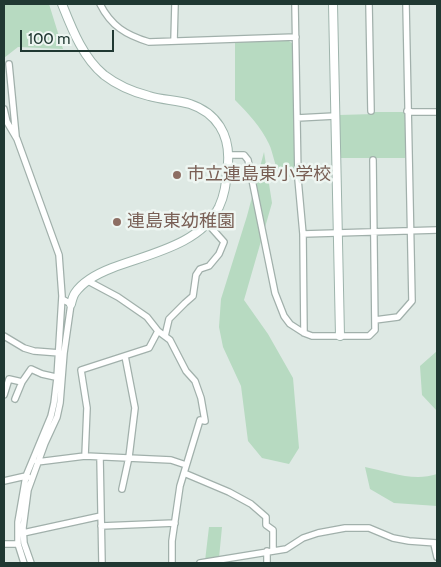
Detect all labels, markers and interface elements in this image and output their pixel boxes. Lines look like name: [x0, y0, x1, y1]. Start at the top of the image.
scale bar: [22, 20, 116, 52]
text: 100 m: [28, 30, 70, 48]
place label: 市立連島東小学校: [187, 164, 331, 186]
marker: 市立連島東小学校: [171, 169, 183, 181]
place label: 連島東幼稚園: [127, 211, 235, 233]
marker: 連島東幼稚園: [111, 216, 123, 228]

